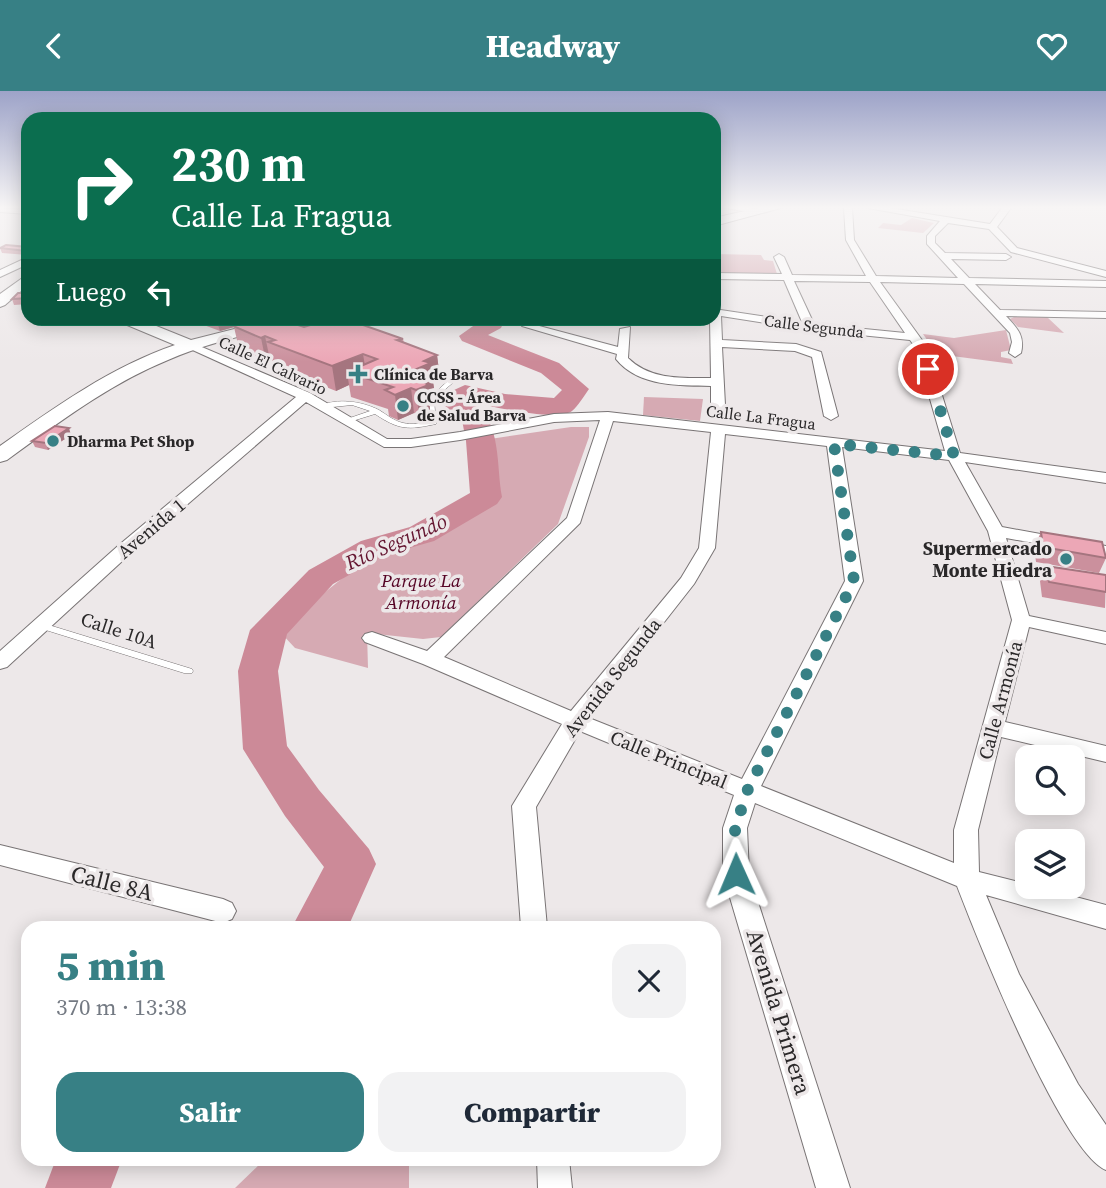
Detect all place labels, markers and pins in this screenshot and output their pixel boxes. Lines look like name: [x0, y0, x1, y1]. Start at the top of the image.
pin: [898, 339, 958, 399]
place label: Clínica de Barva: [374, 363, 494, 385]
marker: Clínica de Barva: [348, 364, 368, 384]
place label: CCSS - Área de Salud Barva: [417, 386, 527, 426]
marker: CCSS - Área de Salud Barva: [395, 398, 411, 414]
place label: Dharma Pet Shop: [67, 430, 194, 452]
marker: Dharma Pet Shop: [45, 433, 61, 449]
place label: Supermercado Monte Hiedra: [923, 535, 1053, 583]
marker: Supermercado Monte Hiedra: [1058, 551, 1074, 567]

